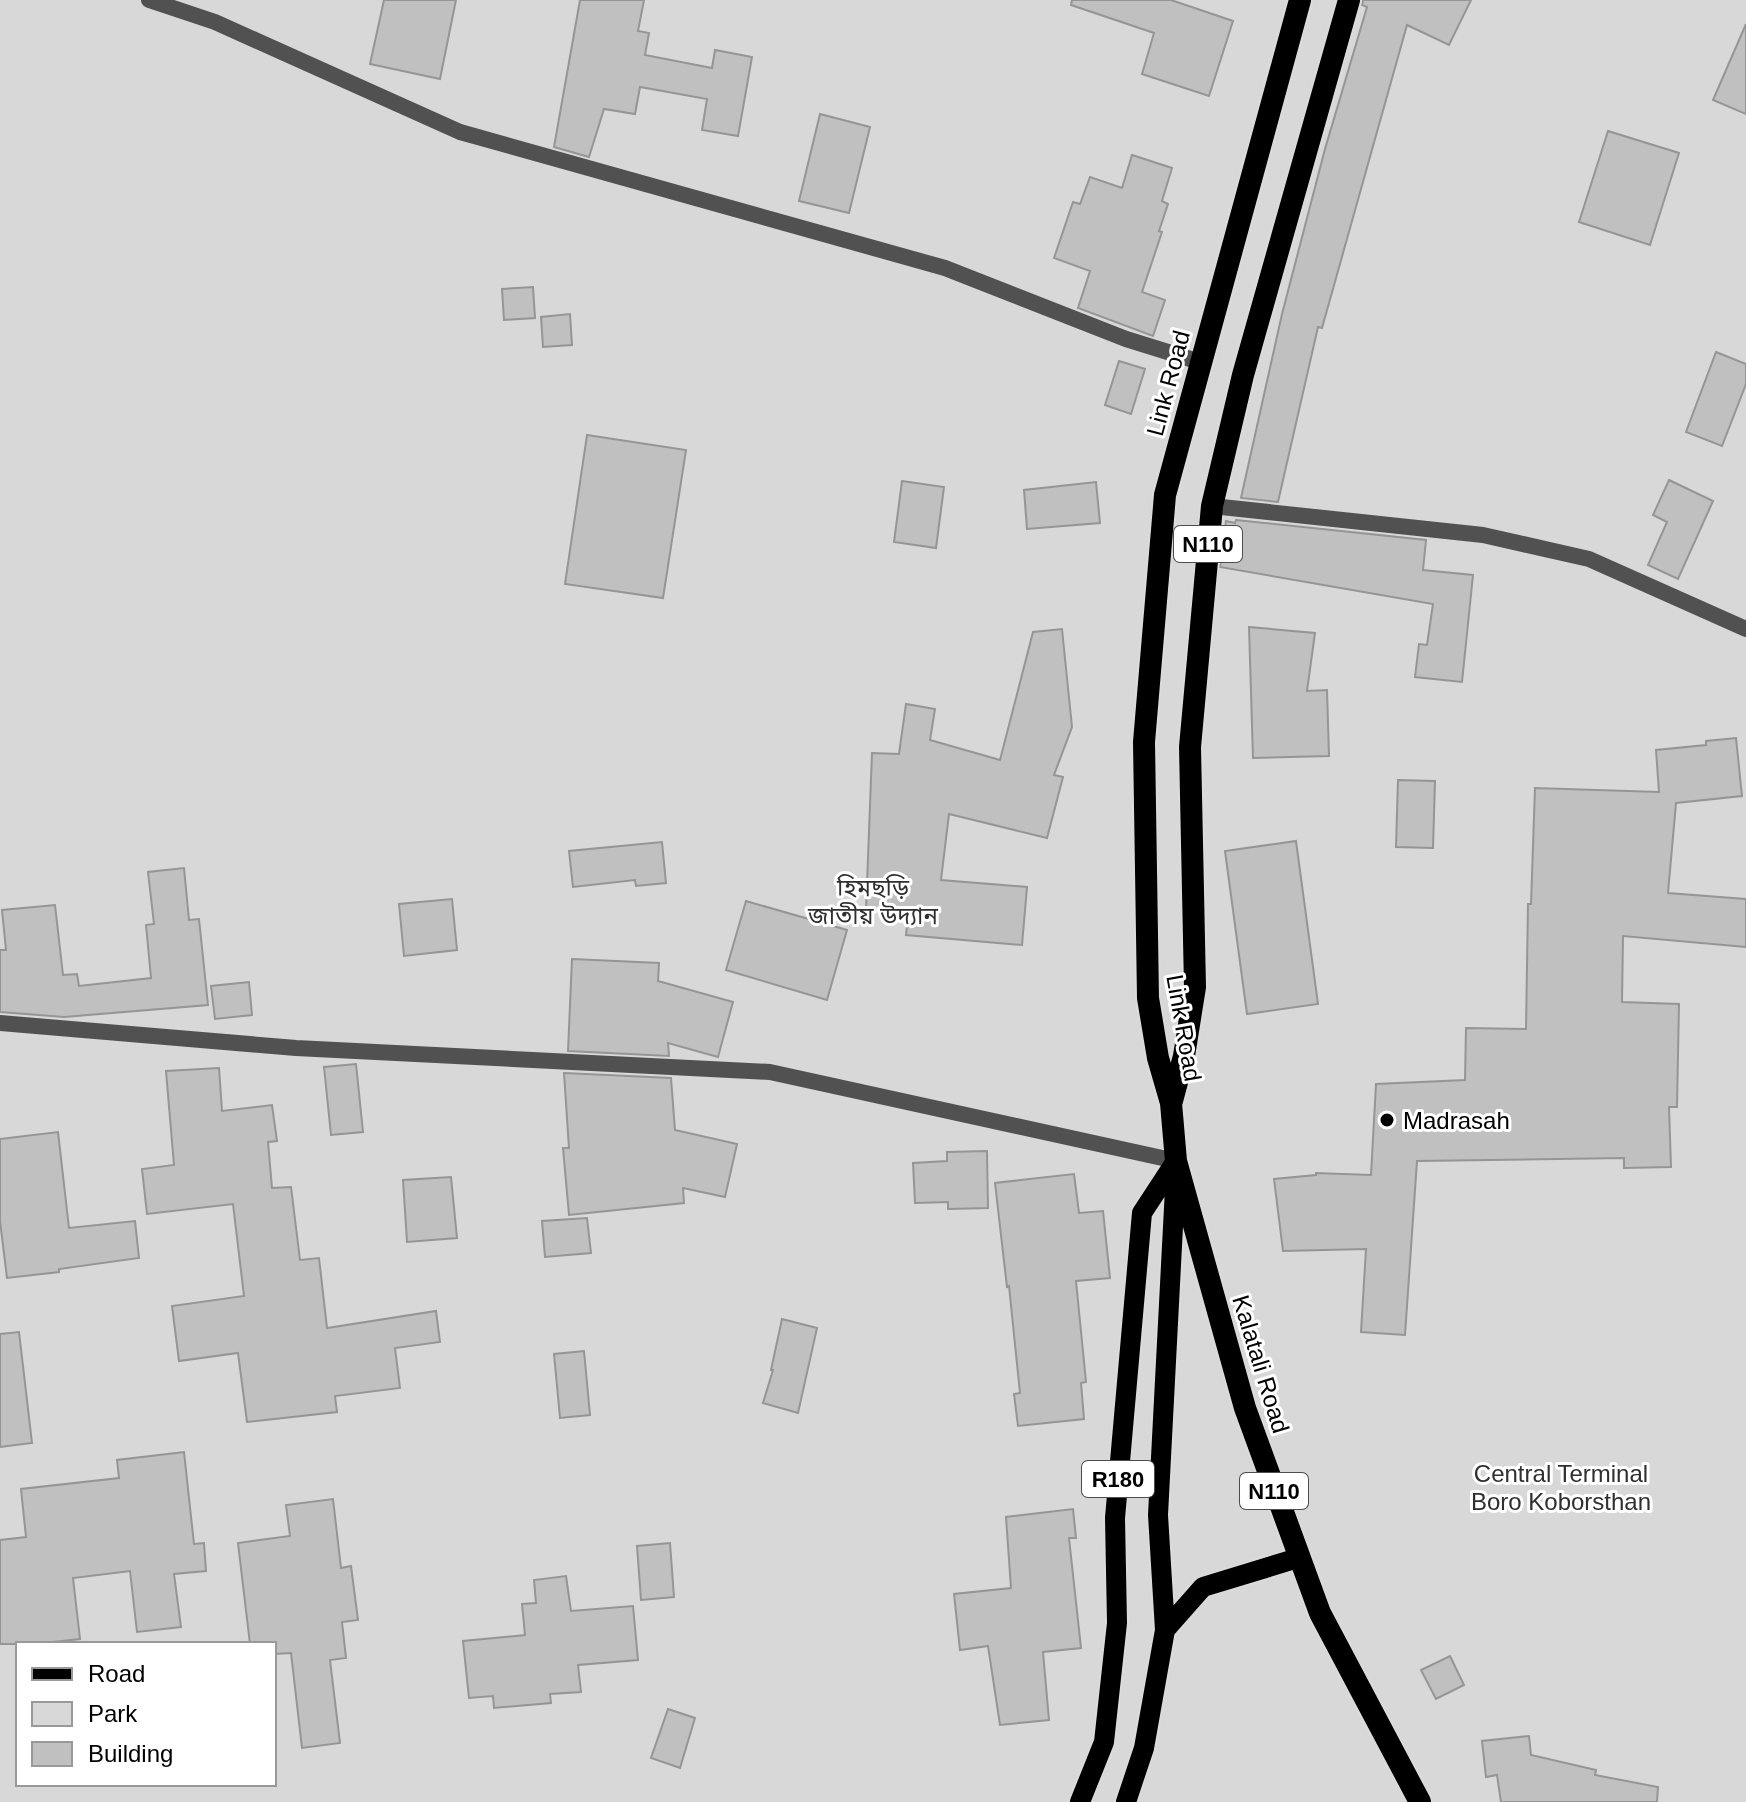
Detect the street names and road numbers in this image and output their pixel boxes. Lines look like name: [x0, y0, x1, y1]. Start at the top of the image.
street label: Link Road: [1141, 327, 1195, 439]
road number: N110: [1174, 526, 1242, 562]
street label: Link Road: [1161, 972, 1207, 1084]
street label: Kalatali Road: [1227, 1292, 1295, 1436]
road number: R180: [1082, 1461, 1154, 1497]
road number: N110: [1240, 1473, 1308, 1509]

